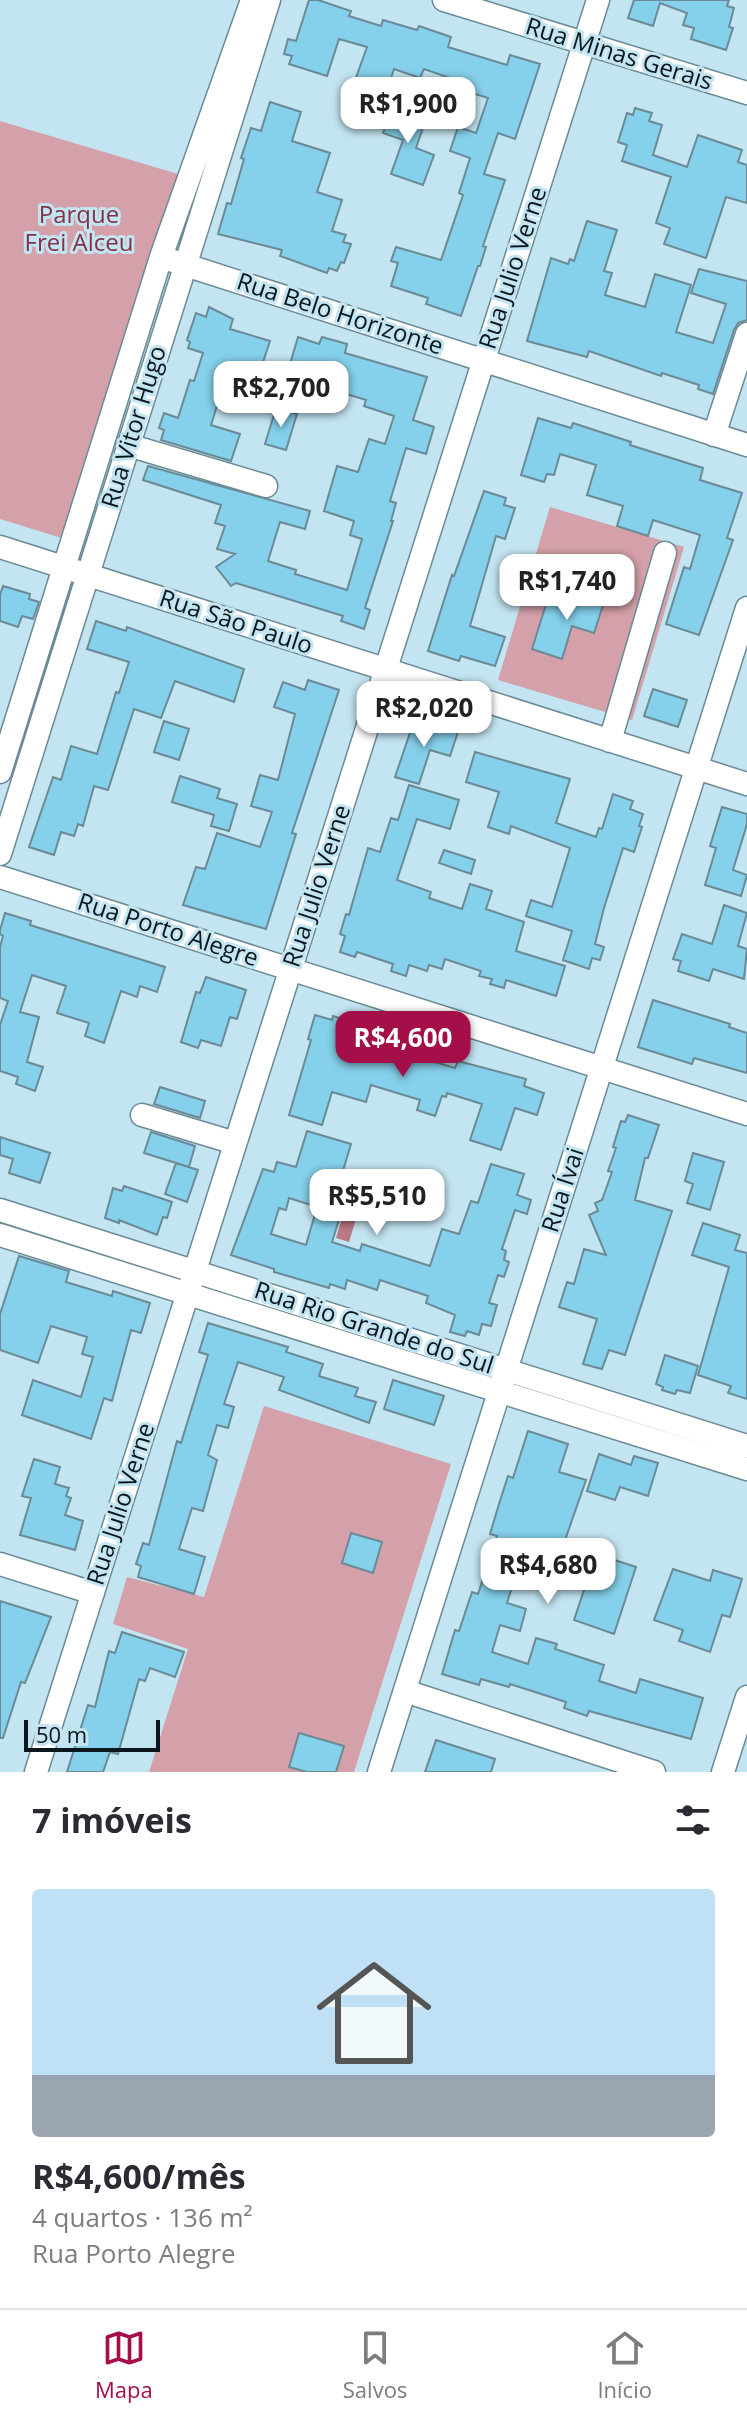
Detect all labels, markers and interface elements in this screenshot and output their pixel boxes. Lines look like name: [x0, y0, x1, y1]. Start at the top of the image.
street label: Rua Minas Gerais: [522, 8, 717, 97]
pin: R$1,900: [334, 77, 482, 145]
text: R$1,900: [359, 85, 457, 121]
street label: Rua Julio Verne: [470, 182, 553, 353]
park label: Parque Frei Alceu: [25, 197, 133, 258]
street label: Rua Belo Horizonte: [233, 264, 448, 362]
street label: Rua Vitor Hugo: [92, 341, 173, 512]
pin: R$2,700: [207, 361, 355, 429]
text: R$2,700: [232, 369, 330, 405]
pin: R$1,740: [493, 554, 641, 622]
text: R$1,740: [518, 562, 616, 598]
street label: Rua São Paulo: [156, 580, 317, 661]
pin: R$2,020: [350, 681, 498, 749]
text: R$2,020: [375, 689, 473, 725]
street label: Rua Julio Verne: [274, 800, 357, 971]
street label: Rua Porto Alegre: [74, 884, 263, 973]
pin: R$4,600: [329, 1011, 477, 1079]
text: R$4,600: [354, 1019, 452, 1055]
street label: Rua Ívai: [532, 1143, 591, 1236]
pin: R$5,510: [303, 1169, 451, 1237]
text: R$5,510: [328, 1177, 426, 1213]
street label: Rua Rio Grande do Sul: [251, 1272, 498, 1381]
street label: Rua Julio Verne: [78, 1418, 161, 1589]
pin: R$4,680: [474, 1538, 622, 1606]
text: R$4,680: [499, 1546, 597, 1582]
scale bar: [24, 1716, 160, 1752]
text: 50 m: [36, 1719, 87, 1749]
text: 7 imóveis: [32, 1797, 192, 1843]
icon: filters: [671, 1798, 715, 1842]
icon: home: [302, 1941, 446, 2085]
text: R$4,600/mês: [32, 2153, 246, 2199]
text: 4 quartos · 136 m²: [32, 2199, 253, 2235]
text: Rua Porto Alegre: [32, 2235, 236, 2271]
tab: Mapa: [95, 2326, 153, 2404]
tab: Salvos: [343, 2326, 407, 2404]
tab: Início: [597, 2326, 652, 2404]

